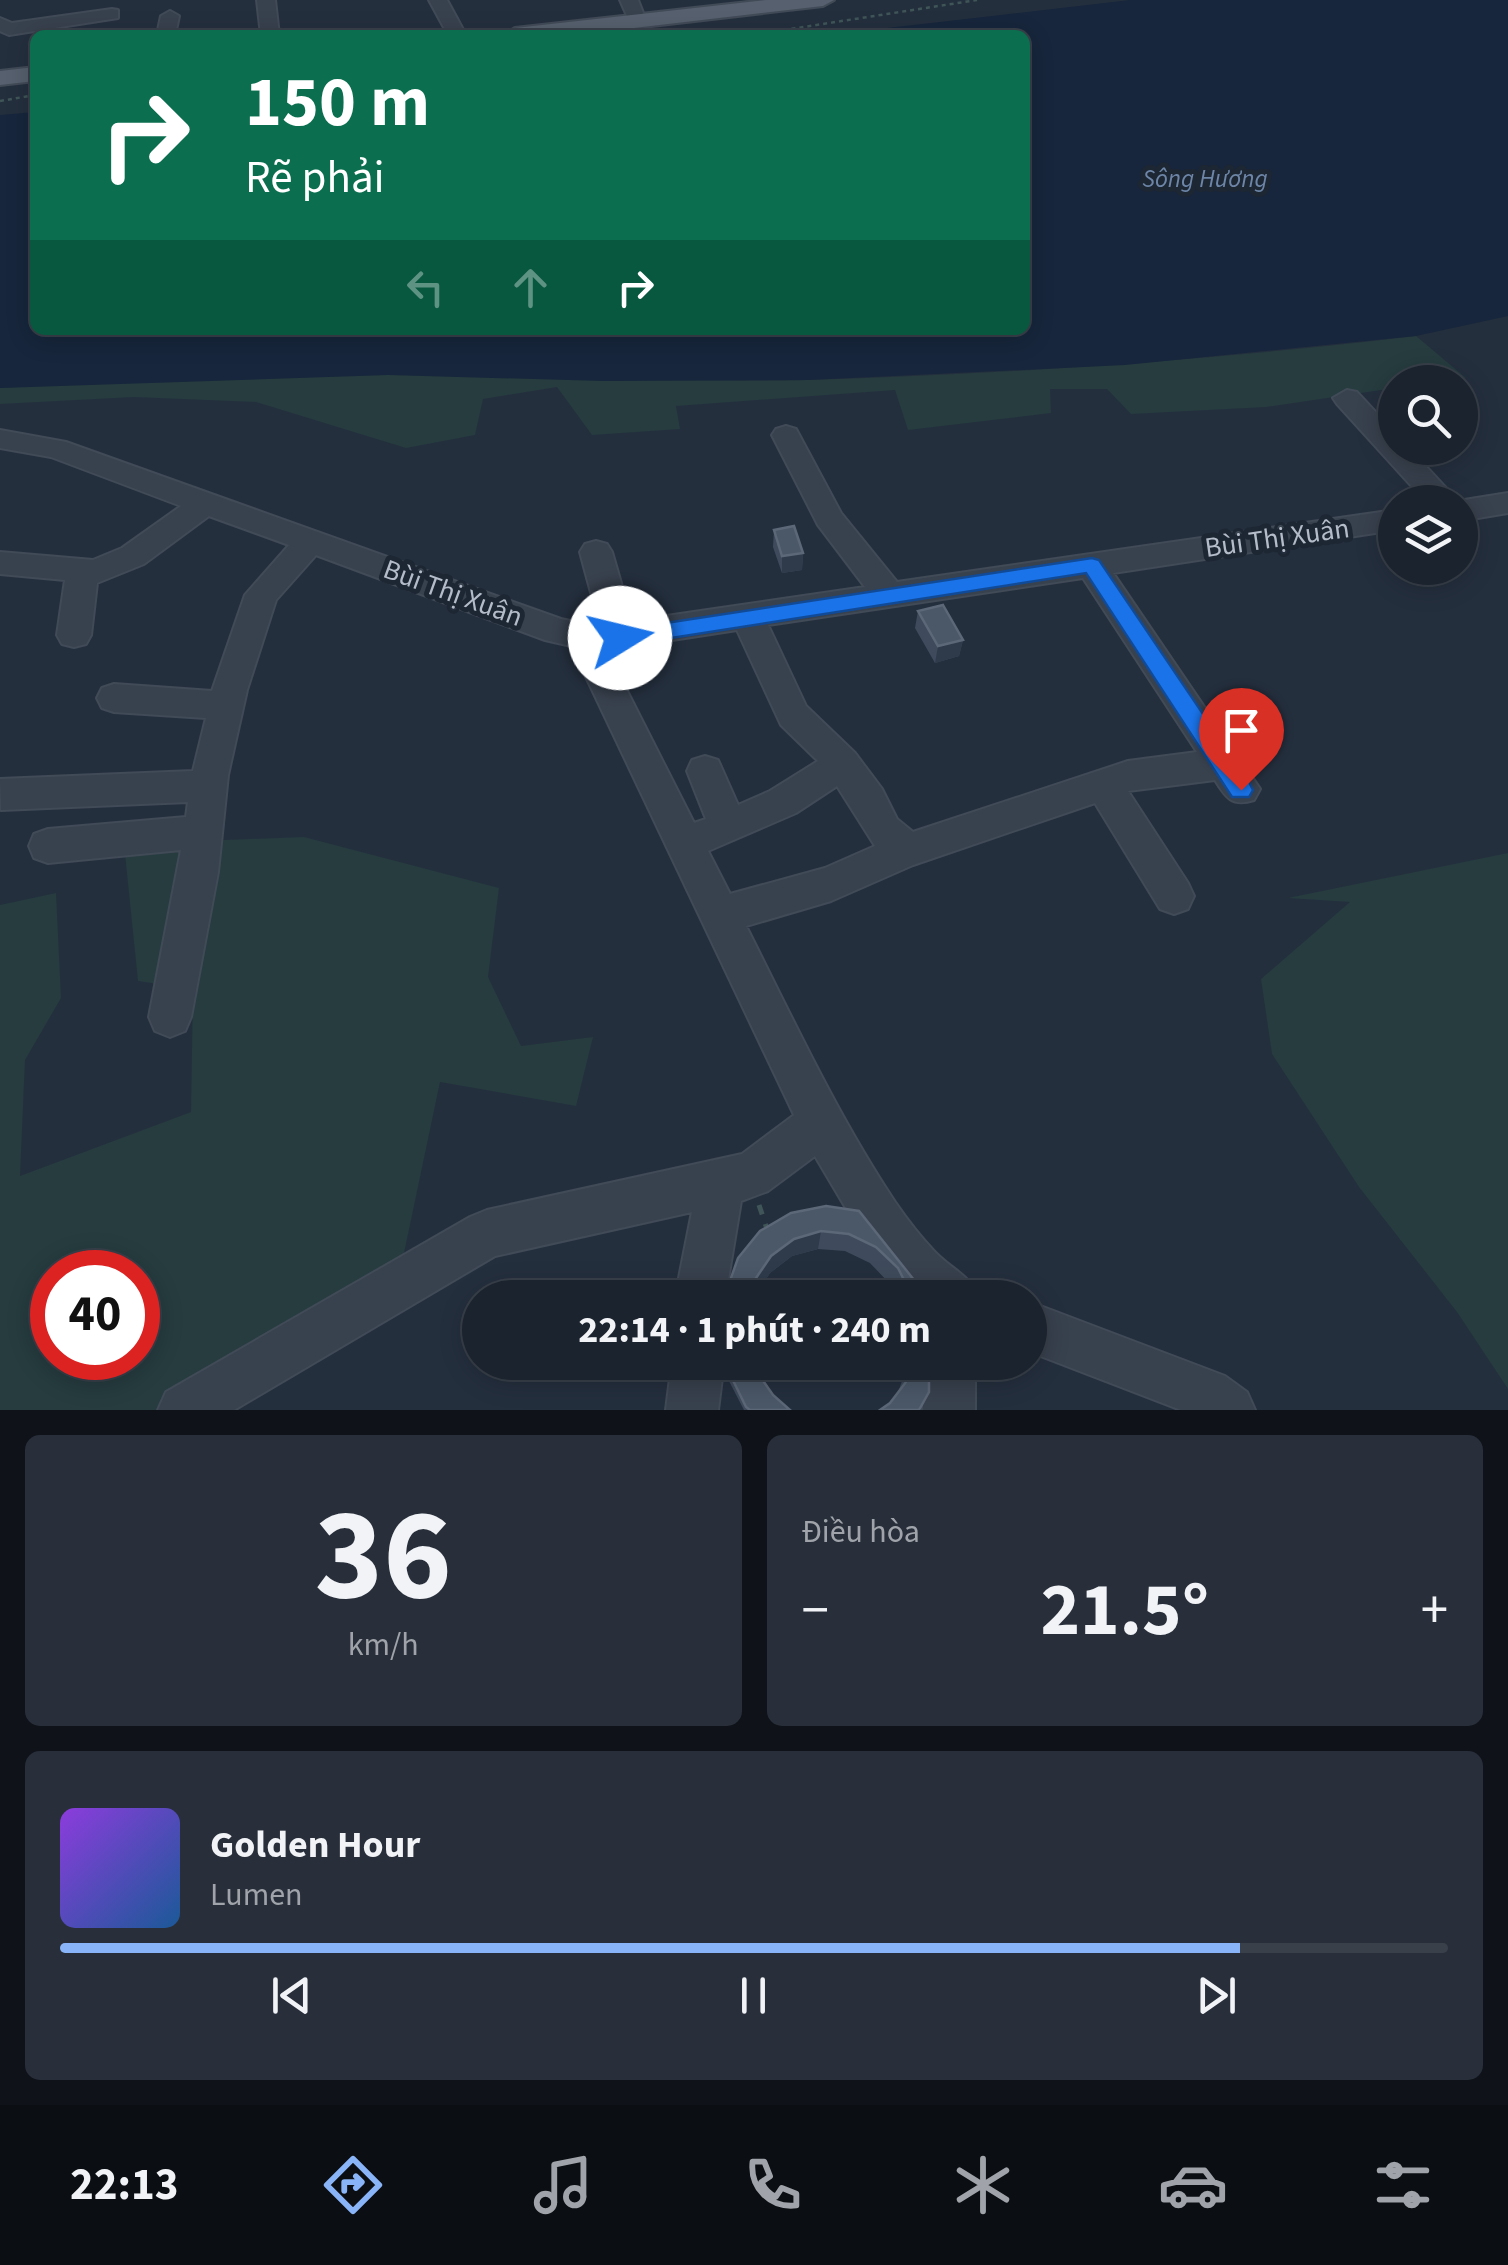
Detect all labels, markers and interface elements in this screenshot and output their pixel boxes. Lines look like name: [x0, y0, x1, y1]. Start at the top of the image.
text: 150 m: [245, 53, 430, 153]
icon: right: [80, 70, 210, 200]
text: Rẽ phải: [245, 146, 385, 210]
water label: Sông Hương: [1142, 161, 1268, 197]
icon: left: [398, 260, 453, 315]
icon: ahead: [503, 260, 558, 315]
icon: right: [608, 260, 663, 315]
map controls: [1378, 365, 1478, 585]
button: search: [1378, 365, 1478, 465]
button: layers: [1378, 485, 1478, 585]
street label: Bùi Thị Xuân: [1202, 508, 1352, 568]
street label: Bùi Thị Xuân: [378, 549, 528, 637]
position arrow: [568, 586, 672, 690]
pin: [1199, 688, 1284, 791]
icon: arrive: [1214, 703, 1269, 758]
speed limit sign: 40: [30, 1250, 160, 1380]
text: 22:14 · 1 phút · 240 m: [578, 1303, 931, 1357]
text: 36: [315, 1464, 452, 1649]
text: Điều hòa: [802, 1509, 920, 1555]
text: 21.5°: [1040, 1557, 1209, 1664]
text: −: [802, 1572, 829, 1650]
text: +: [1421, 1572, 1448, 1650]
text: km/h: [348, 1622, 419, 1668]
text: Golden Hour: [210, 1818, 420, 1872]
text: Lumen: [210, 1872, 303, 1918]
icon: previous: [264, 1968, 319, 2023]
icon: pause: [726, 1968, 781, 2023]
icon: next: [1189, 1968, 1244, 2023]
icon: directions: [318, 2150, 388, 2220]
icon: music: [528, 2150, 598, 2220]
icon: phone: [738, 2150, 808, 2220]
icon: climate: [948, 2150, 1018, 2220]
icon: car: [1158, 2150, 1228, 2220]
icon: filters: [1368, 2150, 1438, 2220]
text: 22:13: [70, 2153, 179, 2217]

